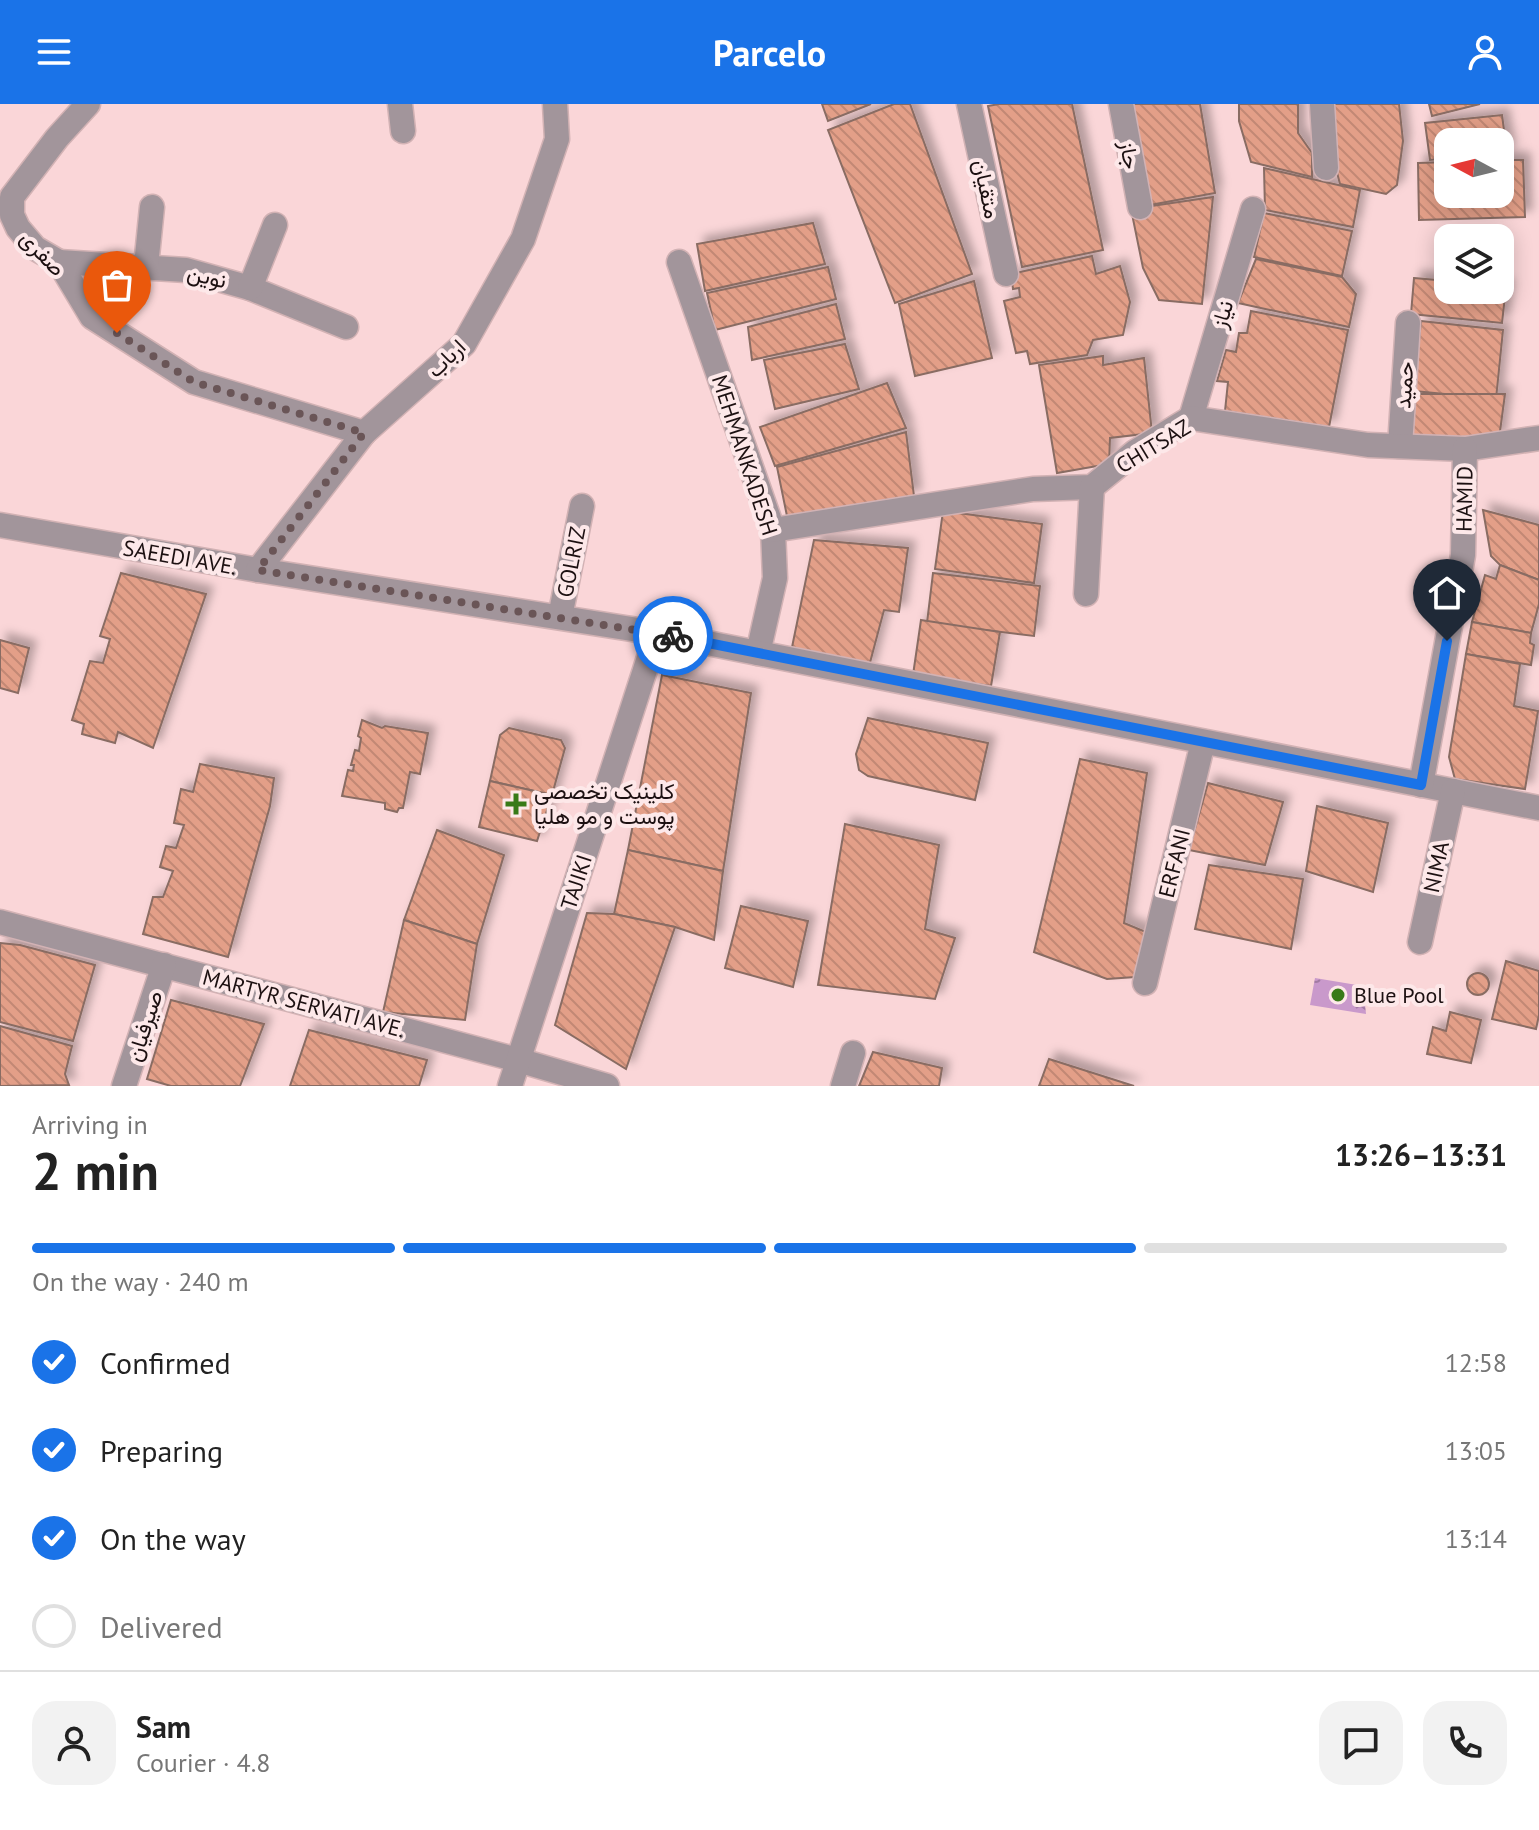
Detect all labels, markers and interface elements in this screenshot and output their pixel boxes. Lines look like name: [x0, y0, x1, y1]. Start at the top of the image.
text: Parcelo: [713, 29, 826, 76]
icon: menu: [32, 30, 76, 74]
icon: person: [1463, 30, 1507, 74]
north arrow: [1434, 128, 1514, 208]
map controls: [1434, 128, 1514, 304]
street label: جاز: [1114, 138, 1146, 171]
street label: متقیان: [967, 157, 1007, 221]
street label: صفری: [14, 224, 72, 282]
button: layers: [1434, 224, 1514, 304]
pin: [83, 251, 151, 333]
street label: نوین: [184, 258, 230, 294]
icon: bag: [95, 263, 139, 307]
street label: نیاز: [1204, 297, 1239, 332]
street label: ارباب: [421, 333, 471, 383]
street label: حمید: [1388, 361, 1420, 409]
street label: MEHMANKADESH: [706, 371, 784, 539]
street label: CHITSAZ: [1111, 413, 1195, 479]
street label: HAMID: [1449, 466, 1479, 532]
street label: GOLRIZ: [550, 524, 592, 600]
street label: SAEEDI AVE.: [121, 533, 239, 581]
pin: [1413, 559, 1481, 641]
icon: home: [1425, 571, 1469, 615]
courier: [633, 596, 713, 676]
icon: bike: [651, 614, 695, 658]
place label: کلینیک تخصصی پوست و مو هلیا: [534, 777, 675, 831]
marker: کلینیک تخصصی پوست و مو هلیا: [505, 793, 527, 815]
street label: ERFANI: [1152, 825, 1196, 901]
street label: NIMA: [1417, 839, 1455, 895]
street label: TAJIKI: [554, 851, 598, 913]
street label: MARTYR SERVATI AVE.: [200, 963, 408, 1043]
place label: Blue Pool: [1354, 981, 1444, 1009]
marker: Blue Pool: [1329, 986, 1347, 1004]
street label: صیرفیان: [119, 987, 169, 1065]
text: Arriving in: [32, 1108, 148, 1141]
text: 13:26–13:31: [1335, 1135, 1507, 1174]
text: 2 min: [32, 1137, 159, 1204]
text: On the way · 240 m: [32, 1265, 249, 1298]
icon: check: [32, 1340, 76, 1384]
text: Confirmed: [100, 1343, 231, 1382]
text: 12:58: [1445, 1346, 1507, 1379]
icon: check: [32, 1428, 76, 1472]
text: Preparing: [100, 1431, 223, 1470]
text: 13:05: [1445, 1434, 1507, 1467]
icon: check: [32, 1516, 76, 1560]
text: On the way: [100, 1519, 246, 1558]
text: 13:14: [1445, 1522, 1507, 1555]
text: Delivered: [100, 1607, 223, 1646]
button: person: [32, 1701, 116, 1785]
button: chat: [1319, 1701, 1403, 1785]
button: phone: [1423, 1701, 1507, 1785]
text: Sam: [136, 1707, 191, 1746]
text: Courier · 4.8: [136, 1746, 270, 1779]

